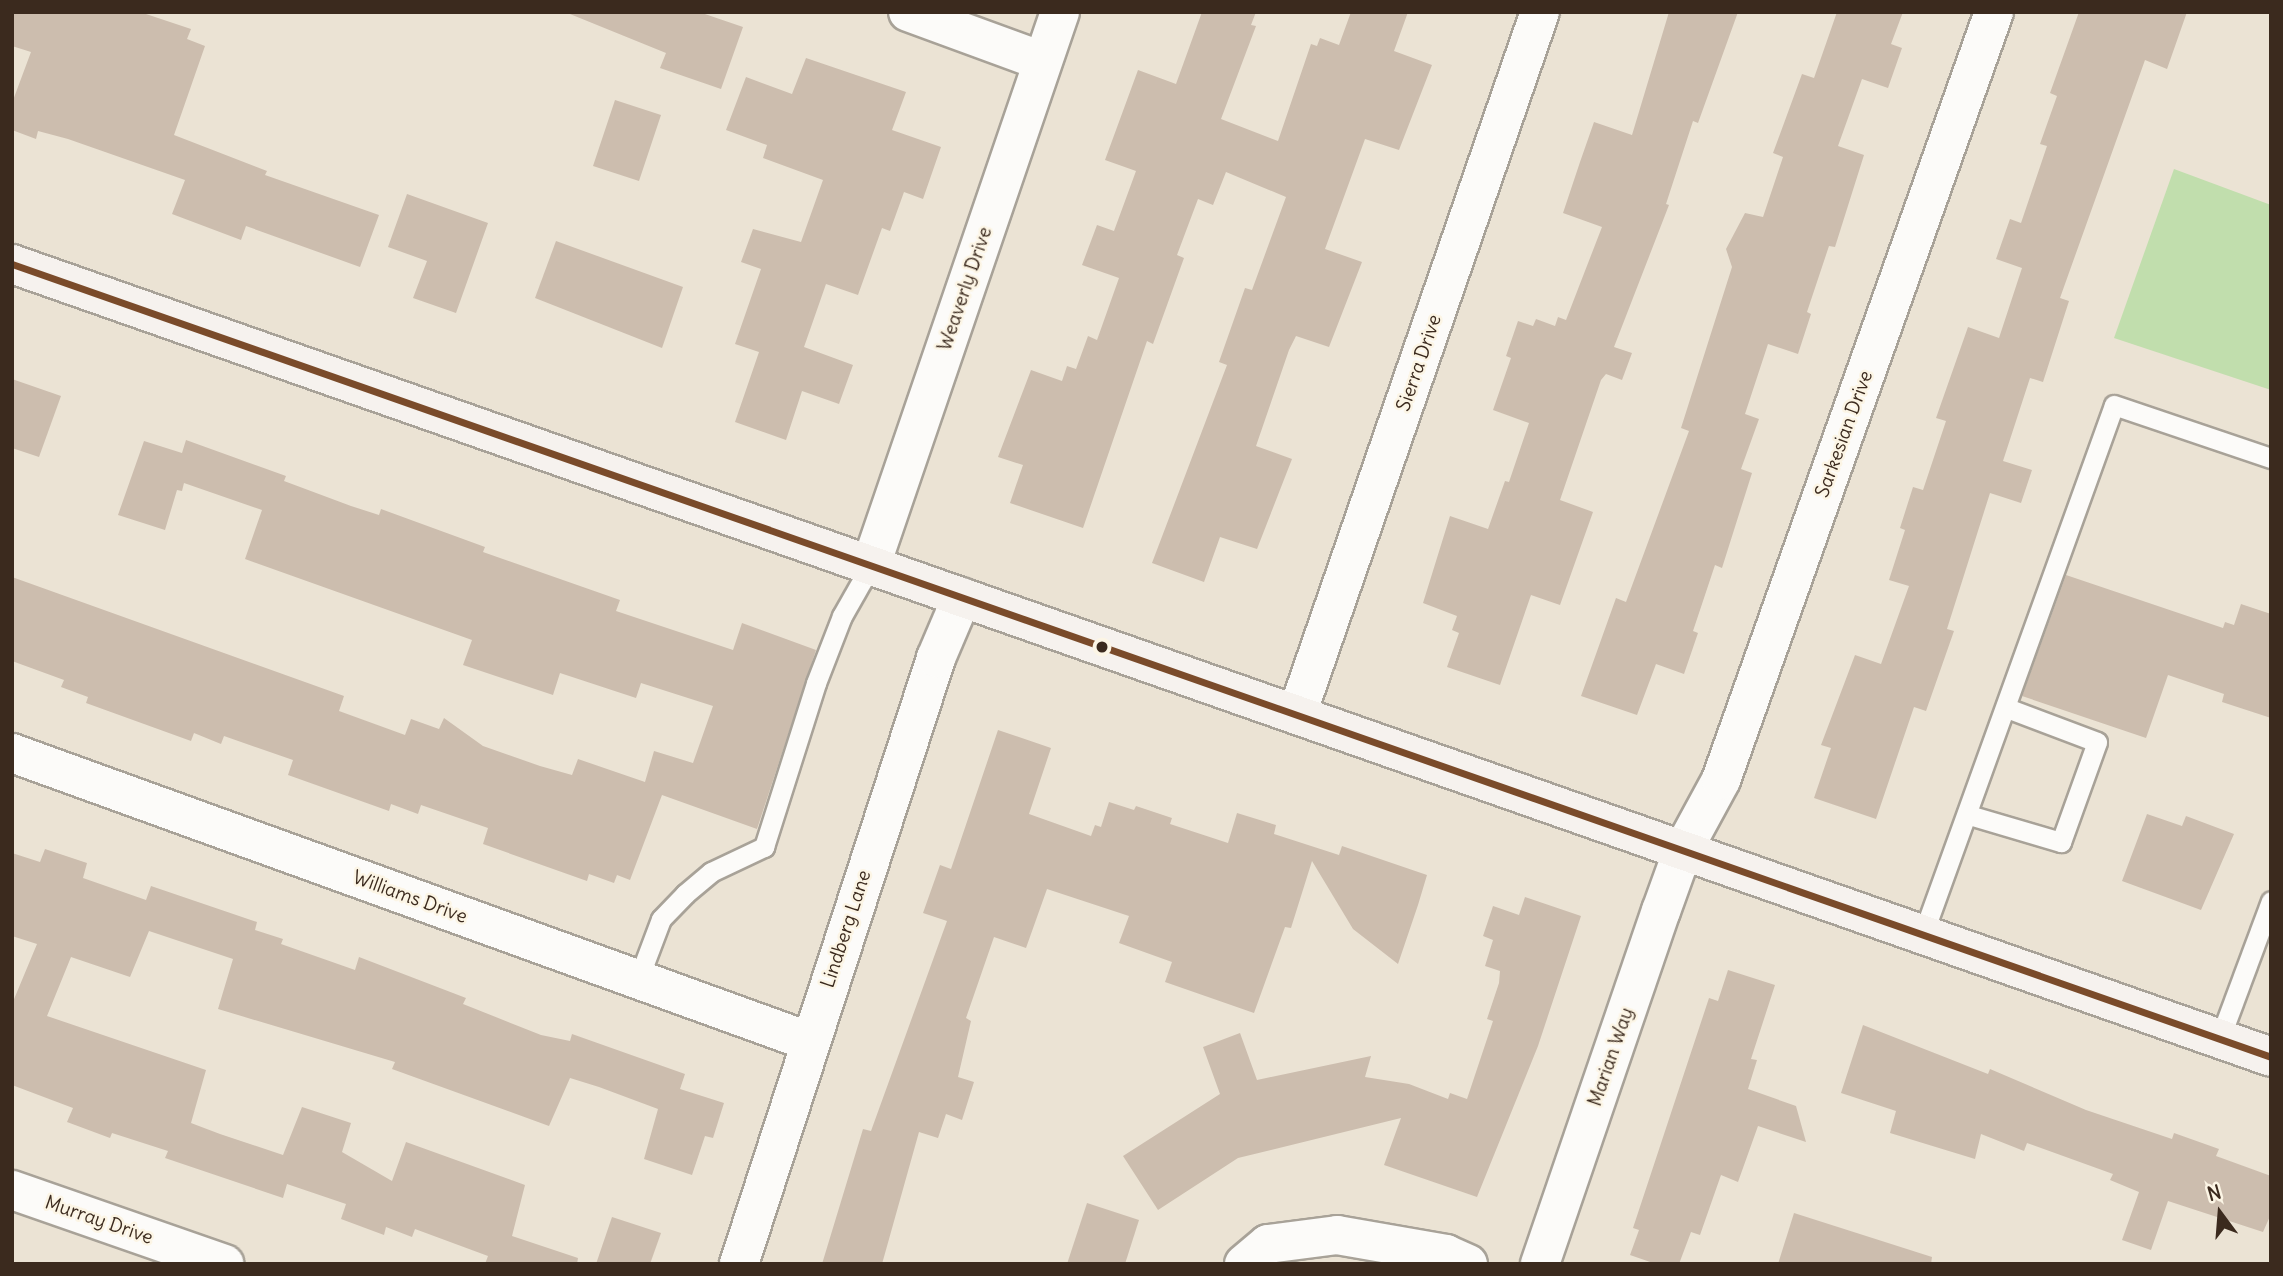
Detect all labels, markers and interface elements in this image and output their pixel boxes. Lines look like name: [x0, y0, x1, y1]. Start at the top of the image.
street label: Weaverly Drive: [933, 224, 997, 354]
street label: Sierra Drive: [1392, 312, 1446, 414]
street label: Sarkesian Drive: [1811, 368, 1877, 500]
unlabelled marker: [1095, 640, 1109, 654]
street label: Williams Drive: [350, 866, 470, 928]
street label: Lindberg Lane: [816, 867, 876, 991]
street label: Marian Way: [1584, 1005, 1638, 1109]
north arrow: [2185, 1178, 2255, 1248]
text: N: [2205, 1179, 2224, 1206]
street label: Murray Drive: [42, 1191, 156, 1249]

